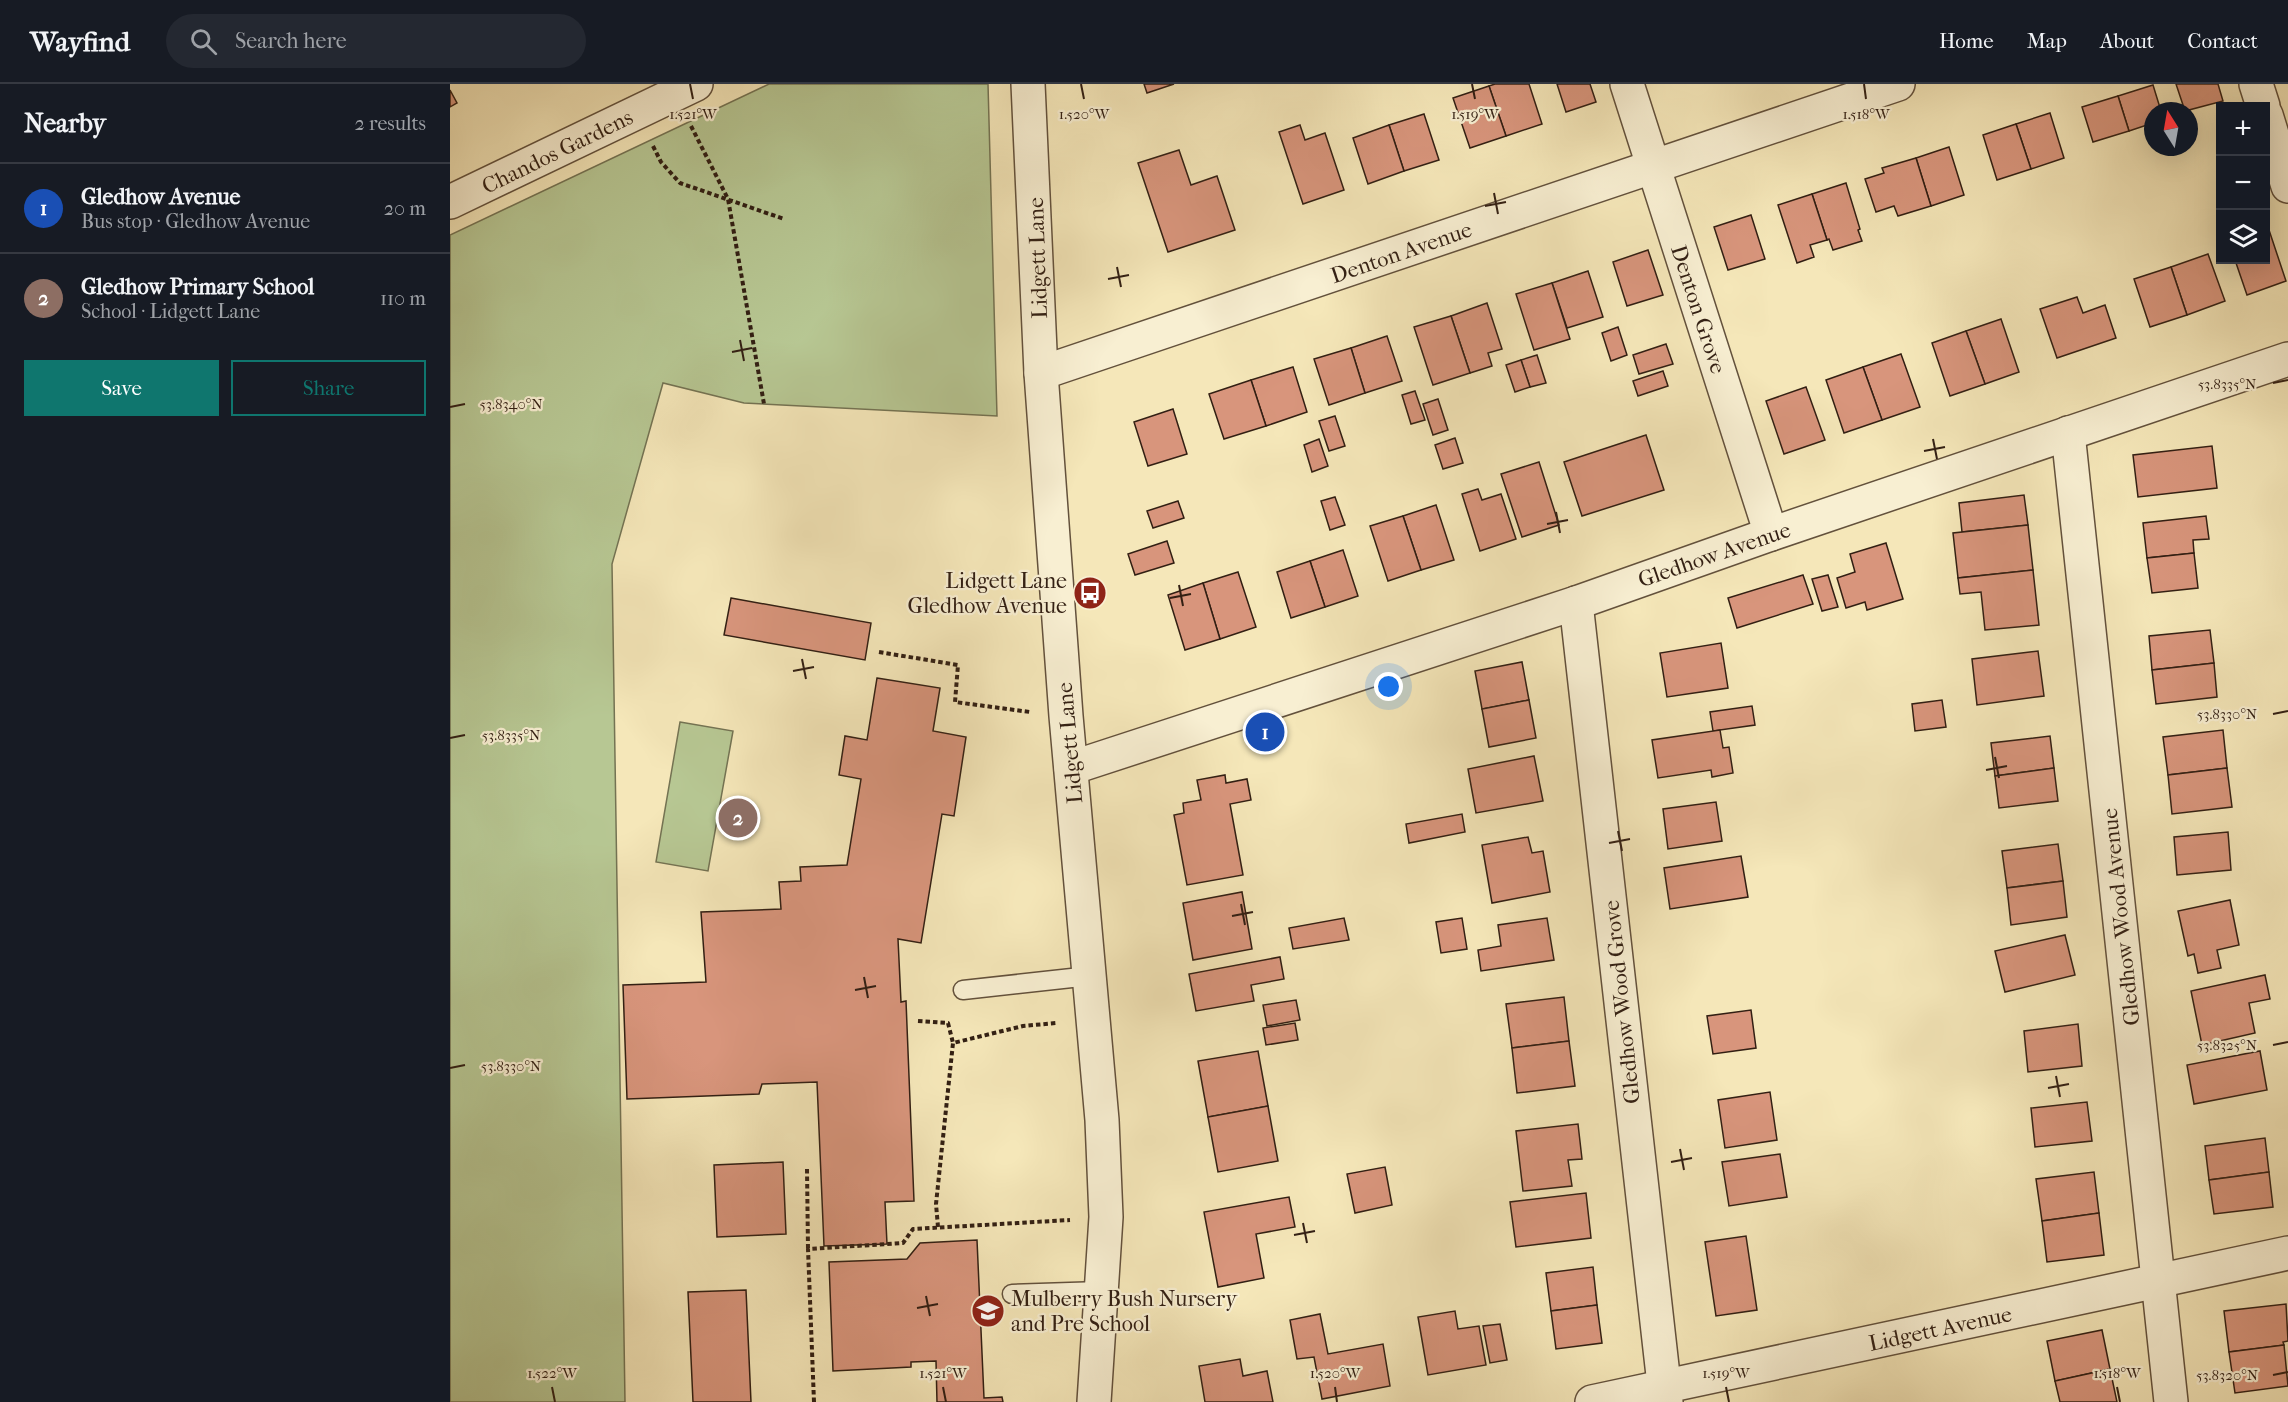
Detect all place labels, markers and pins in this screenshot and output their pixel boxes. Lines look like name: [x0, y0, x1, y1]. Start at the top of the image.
place label: Lidgett Lane Gledhow Avenue: [908, 568, 1067, 619]
bus stop icon: Lidgett Lane Gledhow Avenue: [1072, 575, 1108, 611]
pin: 1: [1246, 710, 1284, 754]
pin: 2: [718, 796, 758, 840]
place label: Mulberry Bush Nursery and Pre School: [1011, 1286, 1238, 1337]
school or university icon: Mulberry Bush Nursery and Pre School: [970, 1293, 1006, 1329]

